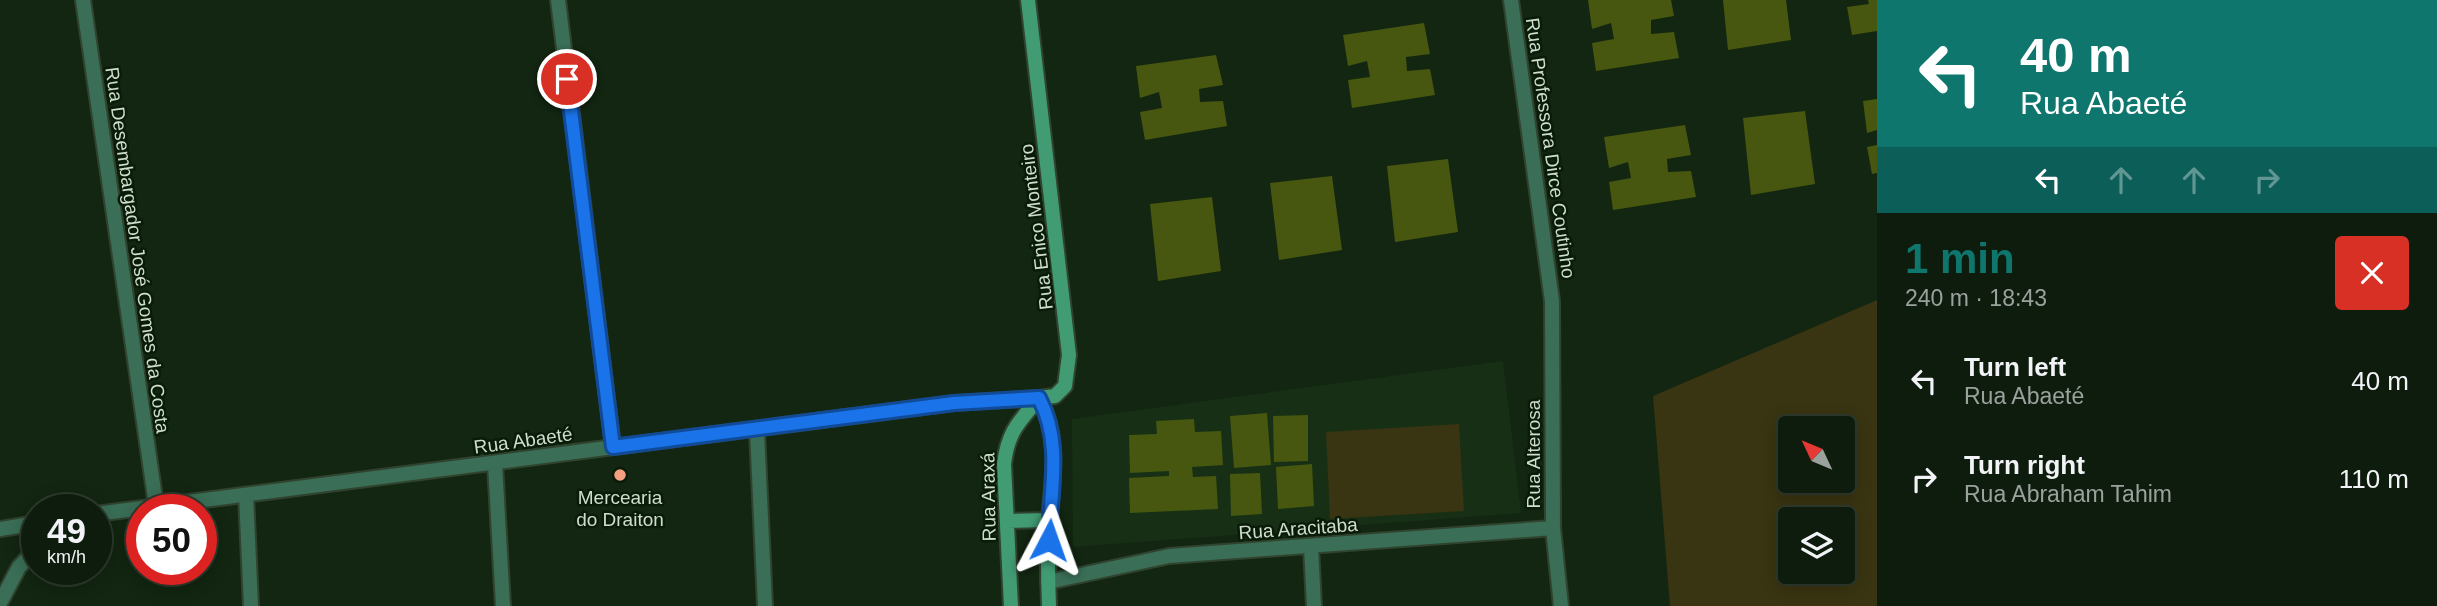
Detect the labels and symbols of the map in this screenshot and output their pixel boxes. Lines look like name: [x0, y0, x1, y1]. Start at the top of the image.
street label: Rua Professora Dirce Coutinho: [1522, 16, 1579, 280]
pin: [537, 49, 597, 109]
street label: Rua Desembargador José Gomes da Costa: [101, 66, 174, 435]
street label: Rua Enico Monteiro: [1016, 143, 1057, 311]
street label: Rua Alterosa: [1523, 399, 1544, 508]
north arrow: [1778, 416, 1855, 494]
street label: Rua Abaeté: [472, 423, 574, 458]
street label: Rua Araxá: [977, 452, 1000, 542]
marker: Mercearia do Draiton: [612, 467, 628, 483]
place label: Mercearia do Draiton: [576, 487, 664, 530]
speed limit sign: 50: [126, 494, 217, 585]
position arrow: [1012, 503, 1086, 577]
street label: Rua Aracitaba: [1238, 514, 1359, 543]

